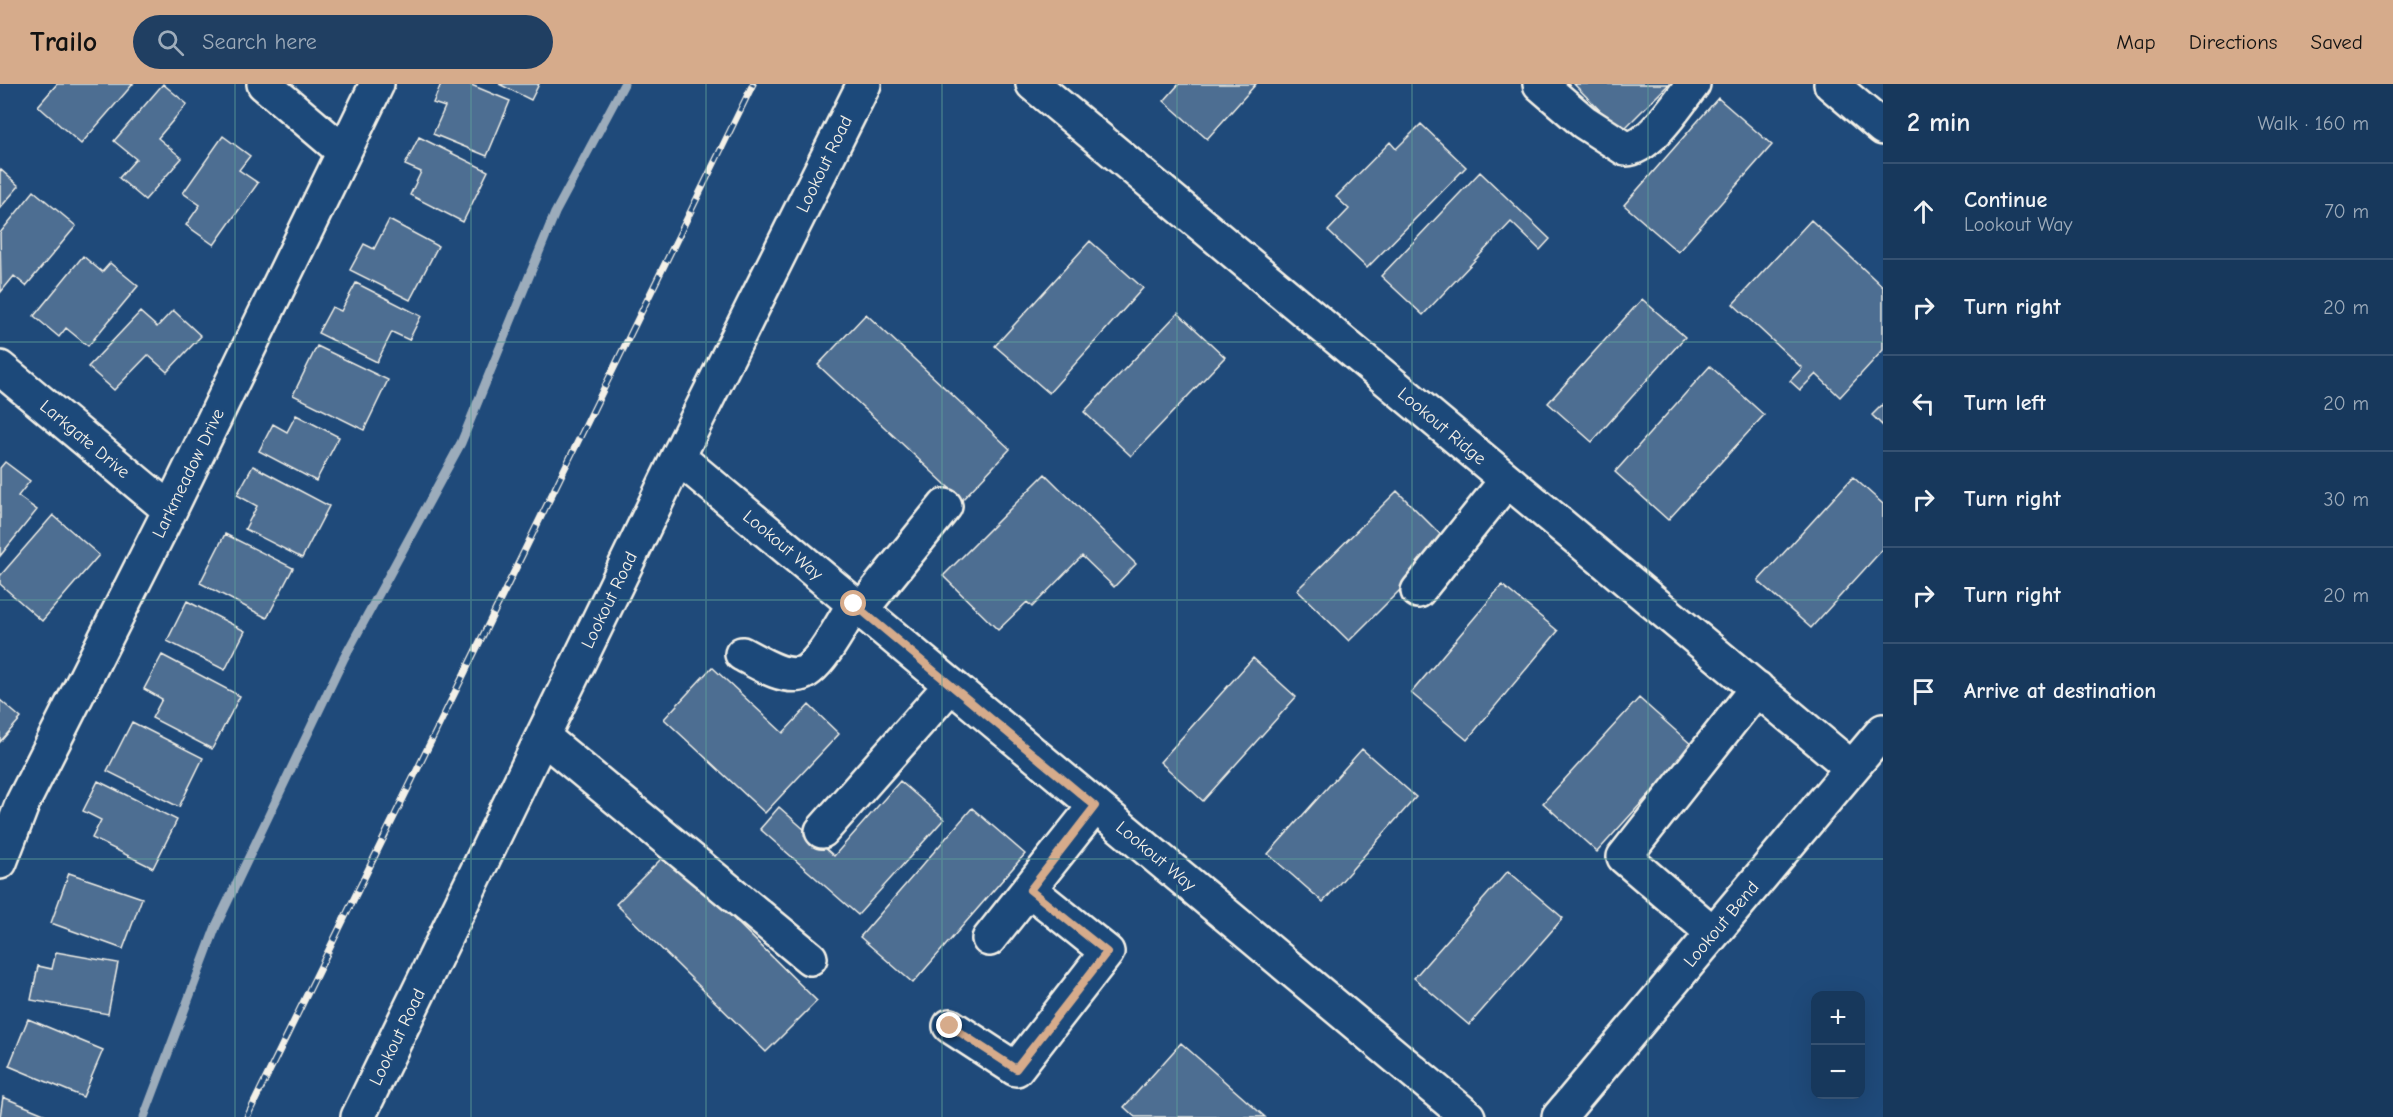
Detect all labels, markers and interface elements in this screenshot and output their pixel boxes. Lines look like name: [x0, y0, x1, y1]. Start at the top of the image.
search box: [133, 15, 553, 69]
text: Trailo: [30, 26, 97, 58]
icon: search: [154, 26, 187, 59]
text: Search here: [202, 29, 317, 55]
text: Map: [2116, 30, 2156, 54]
text: Directions: [2189, 30, 2278, 54]
text: Saved: [2311, 30, 2363, 54]
text: 2 min: [1907, 108, 1970, 138]
text: Walk · 160 m: [2258, 112, 2369, 135]
street label: Lookout Road: [792, 113, 857, 216]
text: Continue: [1964, 187, 2047, 213]
icon: ahead: [1907, 195, 1940, 228]
text: 70 m: [2324, 200, 2369, 223]
text: Lookout Way: [1964, 213, 2073, 236]
icon: right: [1907, 291, 1940, 324]
text: Turn right: [1964, 294, 2061, 320]
text: 20 m: [2323, 296, 2369, 319]
street label: Lookout Ridge: [1393, 383, 1490, 469]
icon: left: [1907, 387, 1940, 420]
text: Turn left: [1964, 390, 2046, 416]
text: 20 m: [2323, 392, 2369, 415]
street label: Larkgate Drive: [36, 396, 134, 483]
street label: Larkmeadow Drive: [148, 405, 229, 541]
icon: right: [1907, 483, 1940, 516]
text: Turn right: [1964, 486, 2061, 512]
text: 30 m: [2323, 488, 2369, 511]
street label: Lookout Way: [739, 506, 828, 585]
street label: Lookout Road: [577, 549, 642, 652]
icon: right: [1907, 579, 1940, 612]
text: Turn right: [1964, 582, 2061, 608]
text: 20 m: [2323, 584, 2369, 607]
route start: [840, 590, 866, 616]
icon: arrive: [1907, 675, 1940, 708]
text: Arrive at destination: [1964, 678, 2156, 704]
street label: Lookout Way: [1112, 817, 1201, 896]
street label: Lookout Bend: [1679, 877, 1763, 972]
street label: Lookout Road: [365, 986, 430, 1089]
map controls: [1811, 991, 1865, 1099]
button: +: [1811, 991, 1865, 1045]
route end: [936, 1012, 962, 1038]
button: −: [1811, 1045, 1865, 1099]

